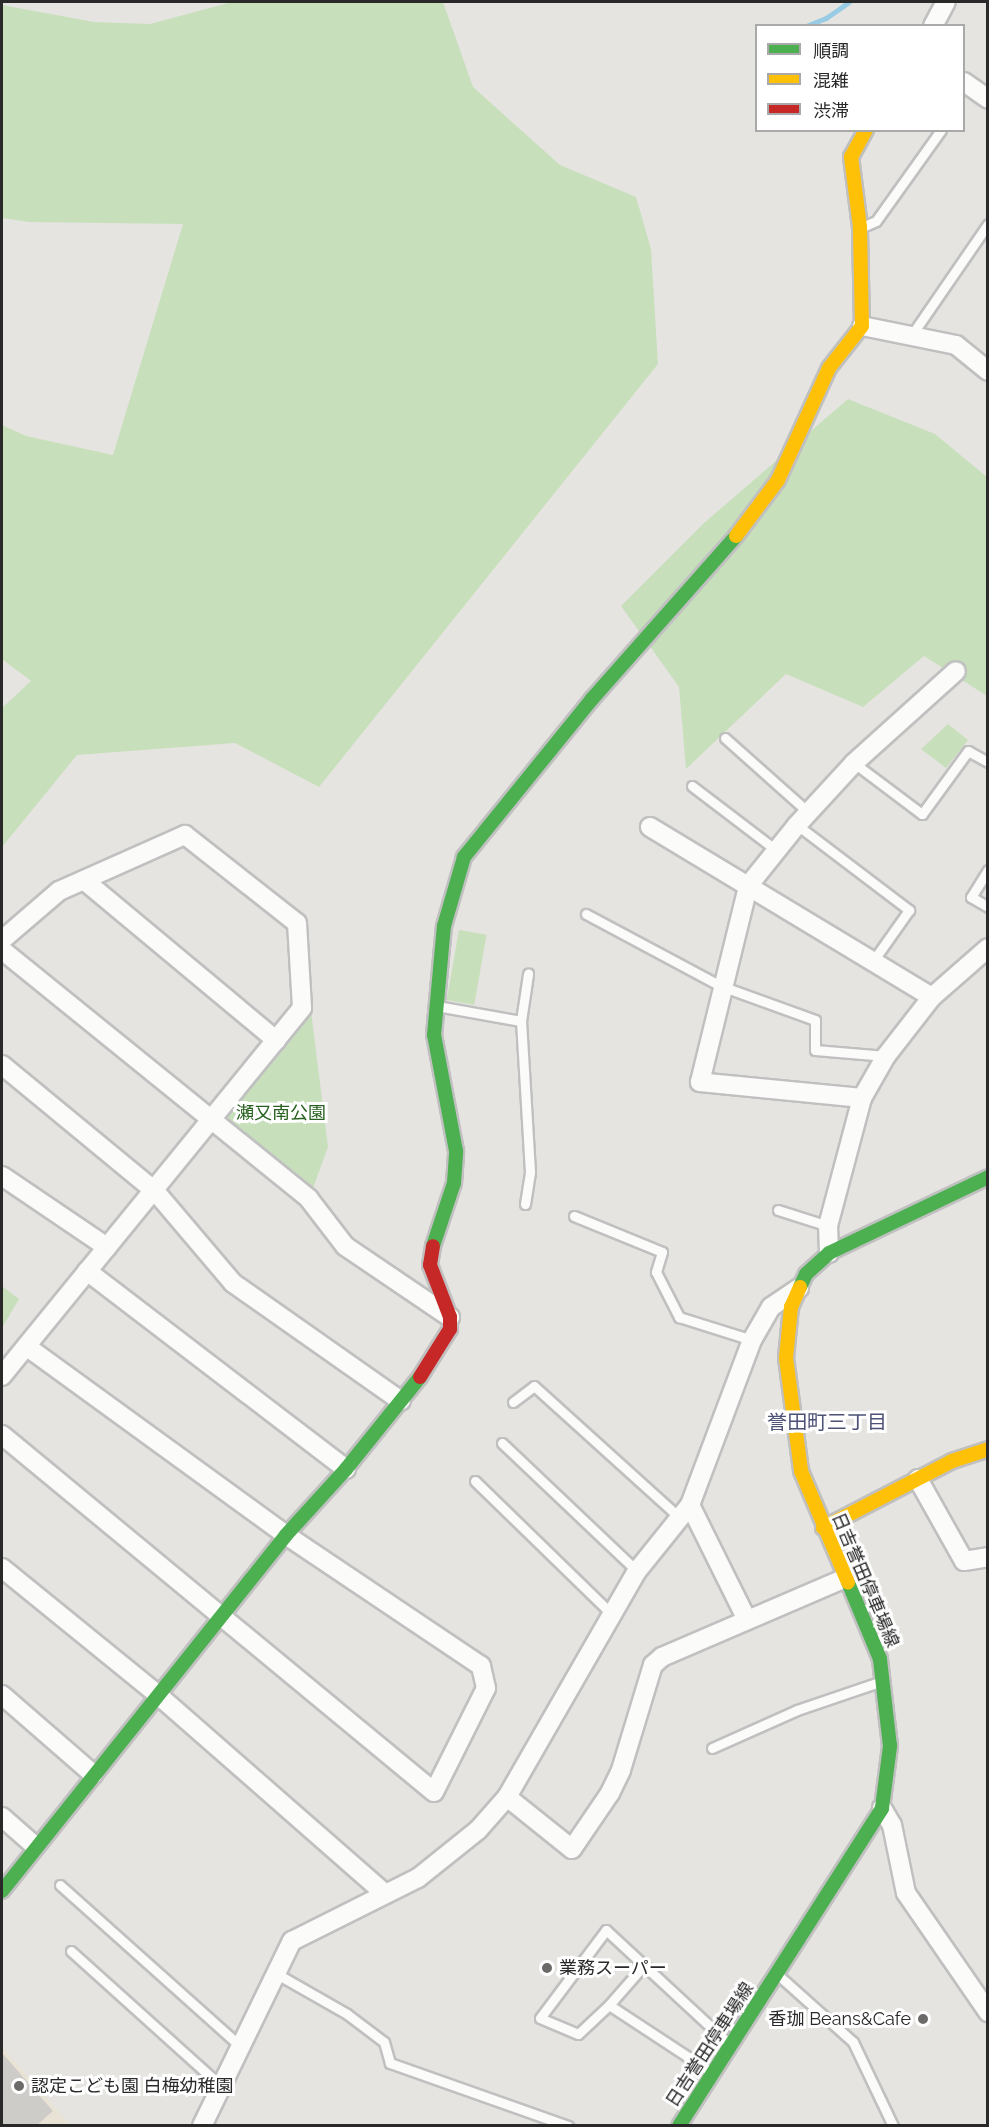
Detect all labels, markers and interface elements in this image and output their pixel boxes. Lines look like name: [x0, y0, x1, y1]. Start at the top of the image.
legend: [755, 24, 965, 132]
text: 順調: [813, 40, 849, 61]
text: 混雑: [813, 70, 849, 91]
text: 渋滞: [813, 100, 849, 121]
park label: 瀬又南公園: [236, 1102, 326, 1124]
district label: 誉田町三丁目: [767, 1410, 887, 1434]
street label: 日吉誉田停車場線: [827, 1510, 903, 1650]
place label: 業務スーパー: [559, 1957, 667, 1979]
marker: 業務スーパー: [540, 1961, 554, 1975]
street label: 日吉誉田停車場線: [662, 1979, 758, 2111]
place label: 香珈 Beans&Cafe: [769, 2008, 911, 2030]
marker: 香珈 Beans&Cafe: [916, 2012, 930, 2026]
place label: 認定こども園 白梅幼稚園: [31, 2075, 234, 2097]
marker: 認定こども園 白梅幼稚園: [12, 2079, 26, 2093]

